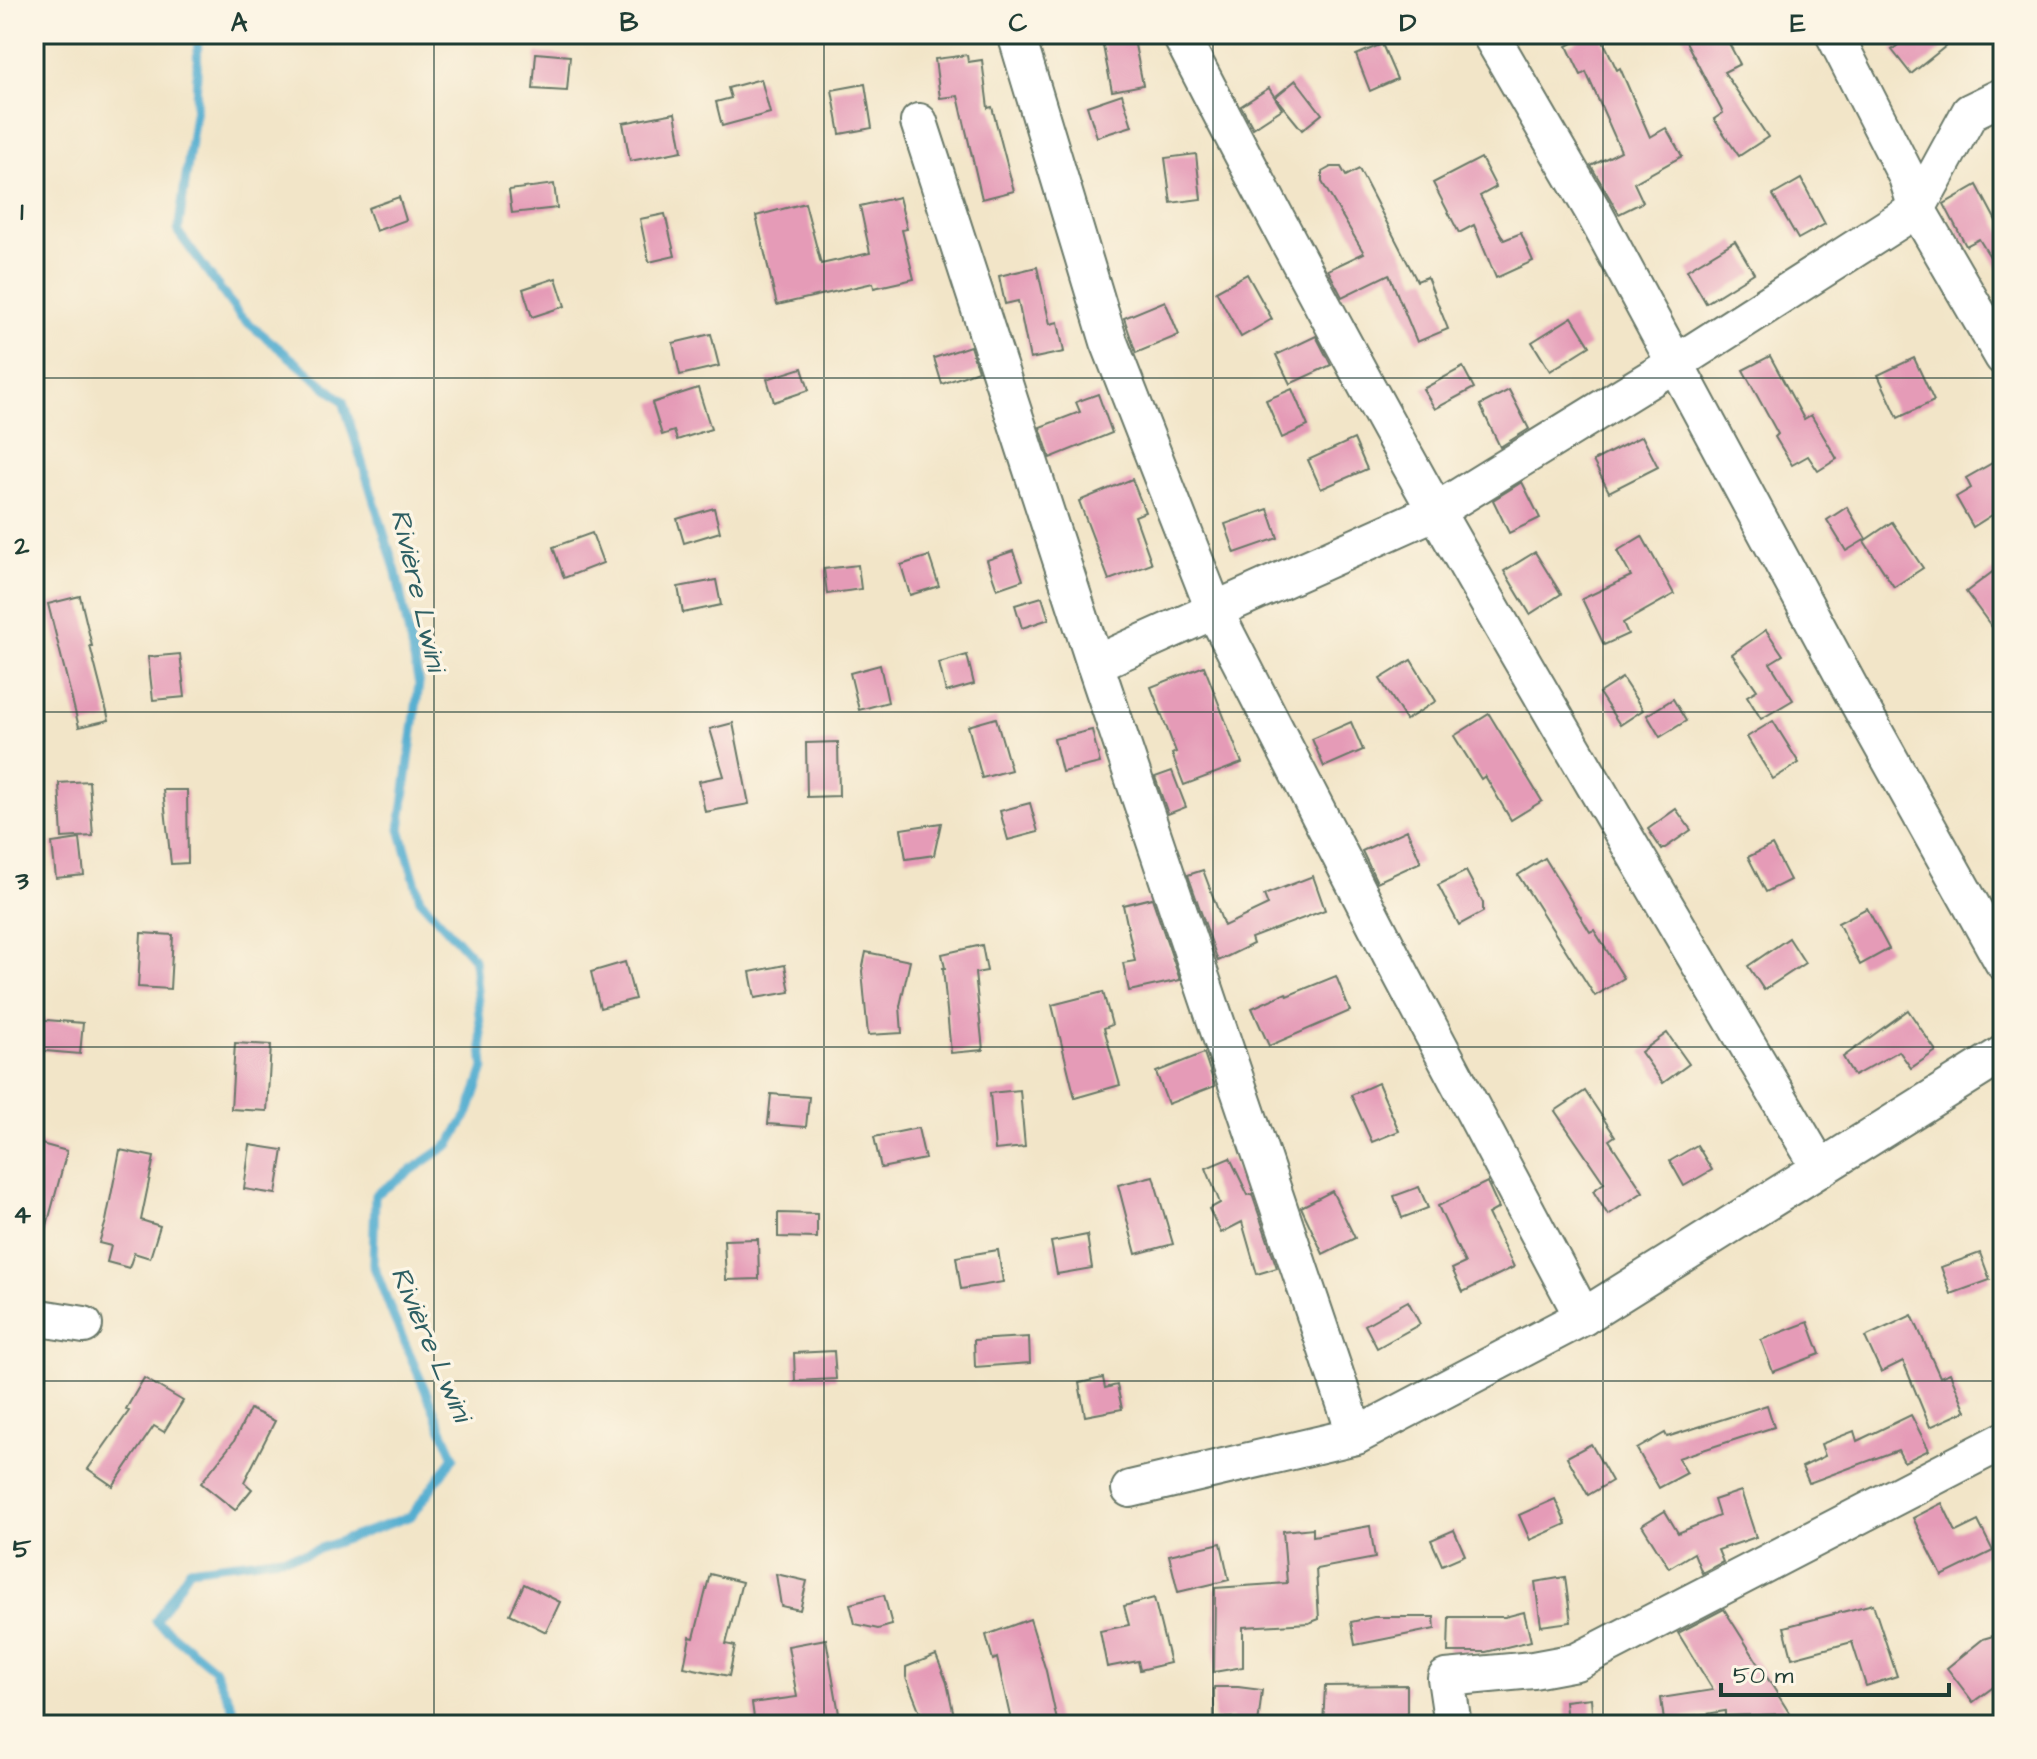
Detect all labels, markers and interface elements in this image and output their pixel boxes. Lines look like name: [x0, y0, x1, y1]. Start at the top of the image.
text: A: [231, 5, 248, 41]
text: B: [620, 5, 639, 41]
text: C: [1009, 5, 1028, 41]
text: D: [1400, 5, 1417, 41]
text: E: [1790, 5, 1806, 41]
text: 1: [20, 194, 24, 230]
water label: Rivière Lwini: [381, 506, 456, 678]
text: 2: [14, 528, 30, 564]
text: 3: [14, 863, 29, 899]
text: 4: [13, 1197, 31, 1233]
water label: Rivière Lwini: [381, 1261, 483, 1431]
text: 5: [13, 1531, 32, 1567]
scale bar: [1721, 1647, 1949, 1697]
text: 50 m: [1733, 1659, 1794, 1693]

